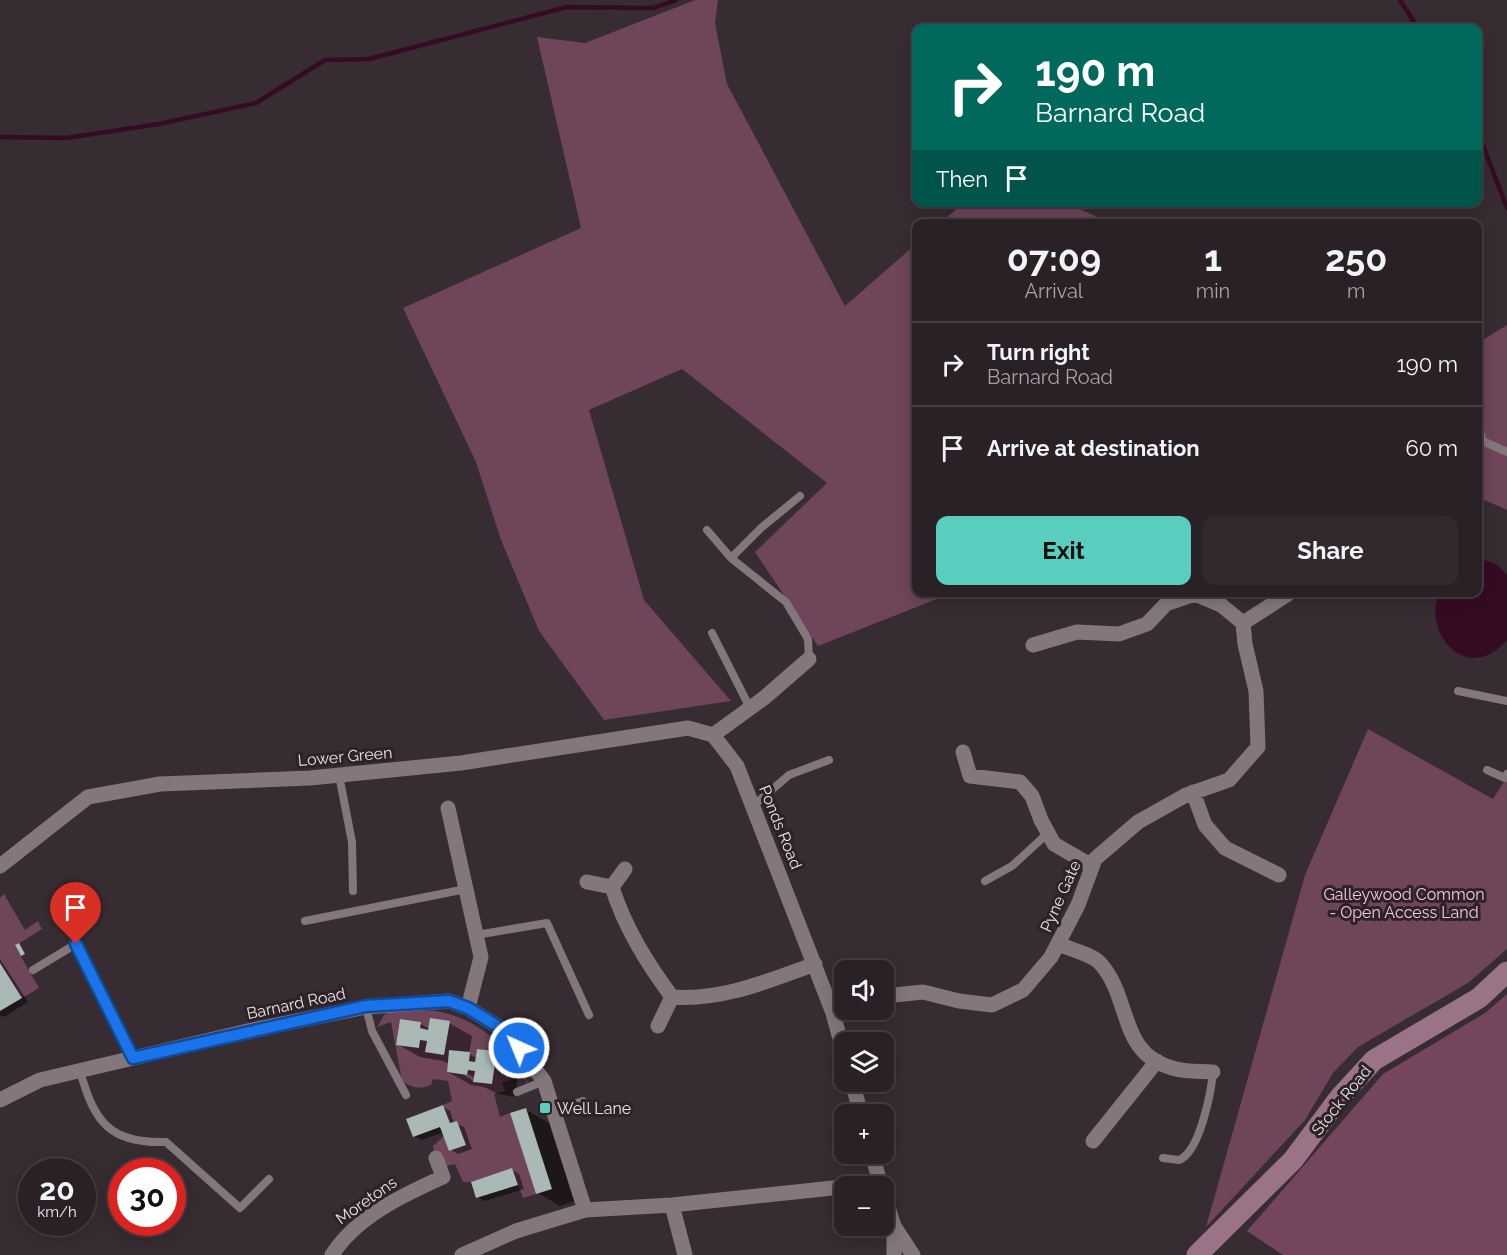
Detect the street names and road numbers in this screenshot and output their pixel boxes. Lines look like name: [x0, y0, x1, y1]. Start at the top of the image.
street label: Lower Green: [297, 743, 393, 770]
street label: Ponds Road: [755, 782, 806, 872]
street label: Pyne Gate: [1036, 858, 1085, 935]
street label: Barnard Road: [245, 984, 347, 1023]
street label: Stock Road: [1308, 1062, 1375, 1139]
street label: Moretons: [332, 1172, 401, 1228]

